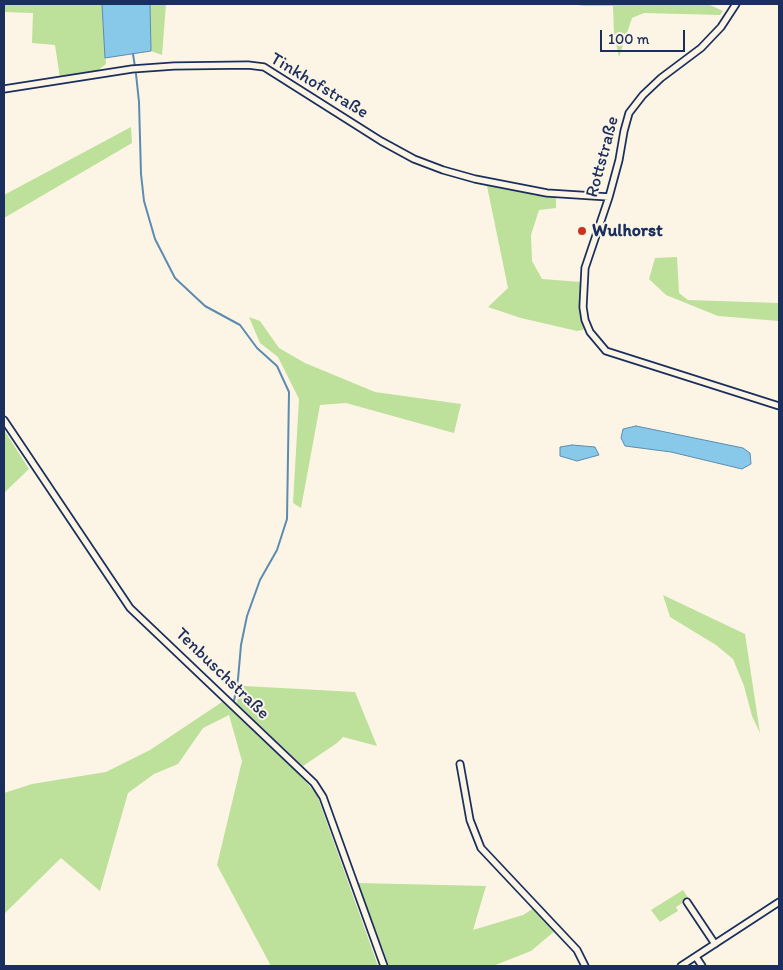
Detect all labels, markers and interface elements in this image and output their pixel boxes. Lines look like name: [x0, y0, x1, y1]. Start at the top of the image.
scale bar: [603, 20, 688, 52]
text: 100 m: [608, 30, 649, 48]
street label: Tinkhofstraße: [266, 48, 372, 124]
street label: Rottstraße: [582, 114, 624, 200]
place label: Wulhorst: [592, 220, 663, 242]
marker: Wulhorst: [576, 225, 588, 237]
street label: Tenbuschstraße: [170, 624, 274, 724]

